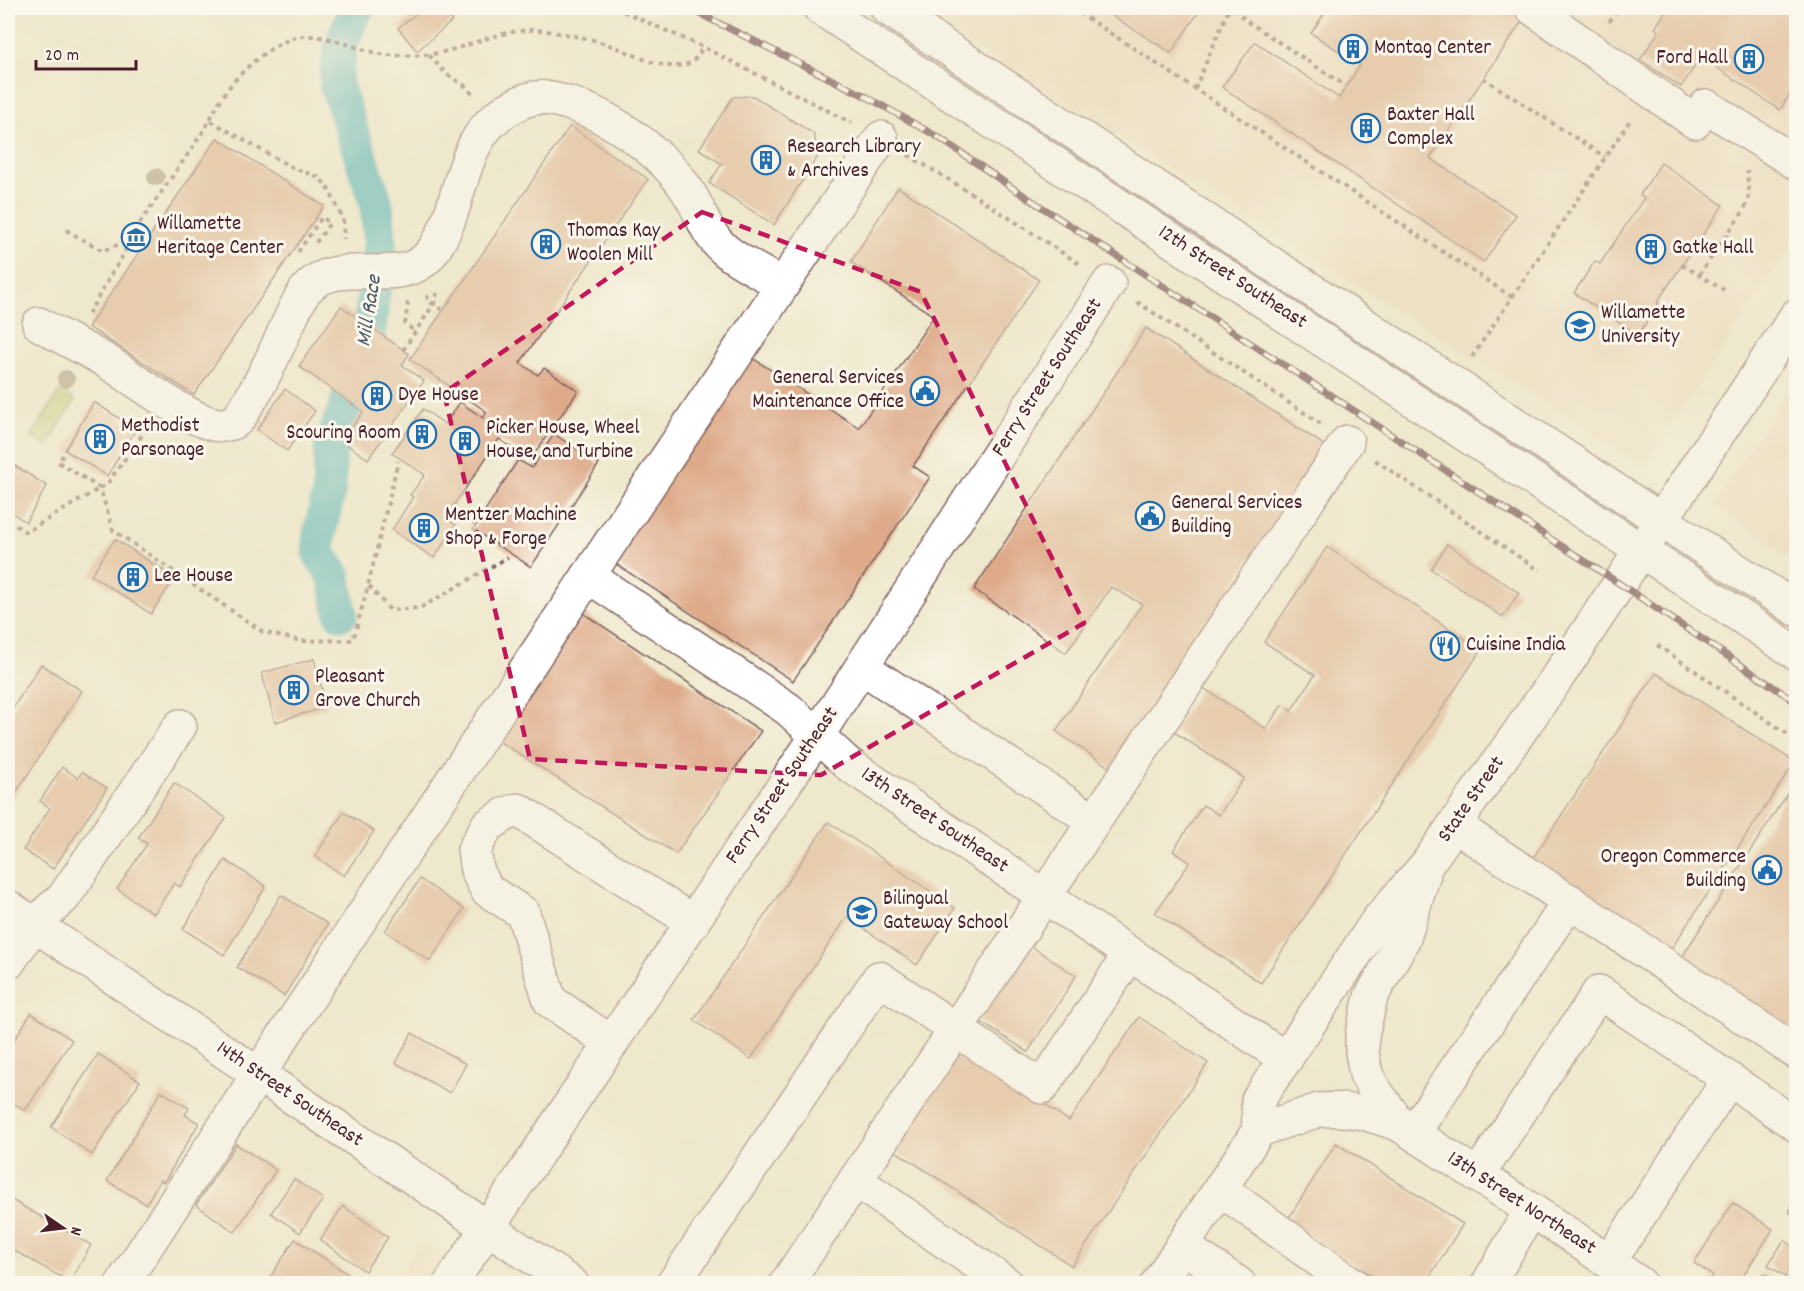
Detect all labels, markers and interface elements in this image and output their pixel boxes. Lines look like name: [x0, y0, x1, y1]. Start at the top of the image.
scale bar: [36, 33, 136, 71]
building icon: Montag Center: [1337, 33, 1369, 65]
place label: Montag Center: [1374, 34, 1491, 64]
building icon: Ford Hall: [1733, 43, 1765, 75]
text: 20 m: [45, 44, 79, 69]
place label: Ford Hall: [1656, 44, 1728, 74]
place label: Baxter Hall Complex: [1387, 101, 1475, 155]
building icon: Baxter Hall Complex: [1350, 112, 1382, 144]
place label: Research Library & Archives: [787, 133, 921, 187]
building icon: Research Library & Archives: [750, 144, 782, 176]
place label: Willamette Heritage Center: [157, 210, 284, 264]
place label: Thomas Kay Woolen Mill: [567, 217, 661, 271]
street label: 12th Street Southeast: [1151, 218, 1313, 338]
museum icon: Willamette Heritage Center: [120, 221, 152, 253]
building icon: Thomas Kay Woolen Mill: [530, 228, 562, 260]
building icon: Gatke Hall: [1635, 233, 1667, 265]
place label: Gatke Hall: [1672, 234, 1753, 264]
water label: Mill Race: [349, 272, 391, 349]
street label: Ferry Street Southeast: [985, 292, 1111, 463]
place label: Willamette University: [1601, 299, 1685, 353]
school or university icon: Willamette University: [1564, 310, 1596, 342]
place label: General Services Maintenance Office: [752, 364, 904, 418]
public building icon: General Services Maintenance Office: [909, 375, 941, 407]
building icon: Dye House: [361, 380, 393, 412]
place label: Dye House: [398, 381, 479, 411]
place label: Methodist Parsonage: [121, 412, 204, 466]
place label: Picker House, Wheel House, and Turbine: [486, 414, 639, 468]
building icon: Scouring Room: [406, 418, 438, 450]
place label: Scouring Room: [286, 419, 401, 449]
building icon: Methodist Parsonage: [84, 423, 116, 455]
building icon: Picker House, Wheel House, and Turbine: [449, 425, 481, 457]
place label: General Services Building: [1171, 489, 1303, 543]
public building icon: General Services Building: [1134, 500, 1166, 532]
place label: Mentzer Machine Shop & Forge: [445, 501, 577, 555]
building icon: Mentzer Machine Shop & Forge: [408, 512, 440, 544]
building icon: Lee House: [117, 561, 149, 593]
place label: Lee House: [154, 562, 233, 592]
restaurant icon: Cuisine India: [1429, 630, 1461, 662]
place label: Cuisine India: [1466, 631, 1567, 661]
place label: Pleasant Grove Church: [315, 663, 420, 717]
building icon: Pleasant Grove Church: [278, 674, 310, 706]
street label: Ferry Street Southeast: [719, 701, 847, 871]
street label: State Street: [1431, 750, 1513, 849]
street label: 13th Street Southeast: [854, 760, 1014, 882]
place label: Oregon Commerce Building: [1601, 843, 1746, 897]
public building icon: Oregon Commerce Building: [1751, 854, 1783, 886]
place label: Bilingual Gateway School: [883, 885, 1008, 939]
school or university icon: Bilingual Gateway School: [846, 896, 878, 928]
street label: 14th Street Southeast: [209, 1034, 369, 1156]
street label: 13th Street Northeast: [1440, 1144, 1602, 1264]
north arrow: [33, 1198, 93, 1258]
text: N: [63, 1224, 87, 1238]

